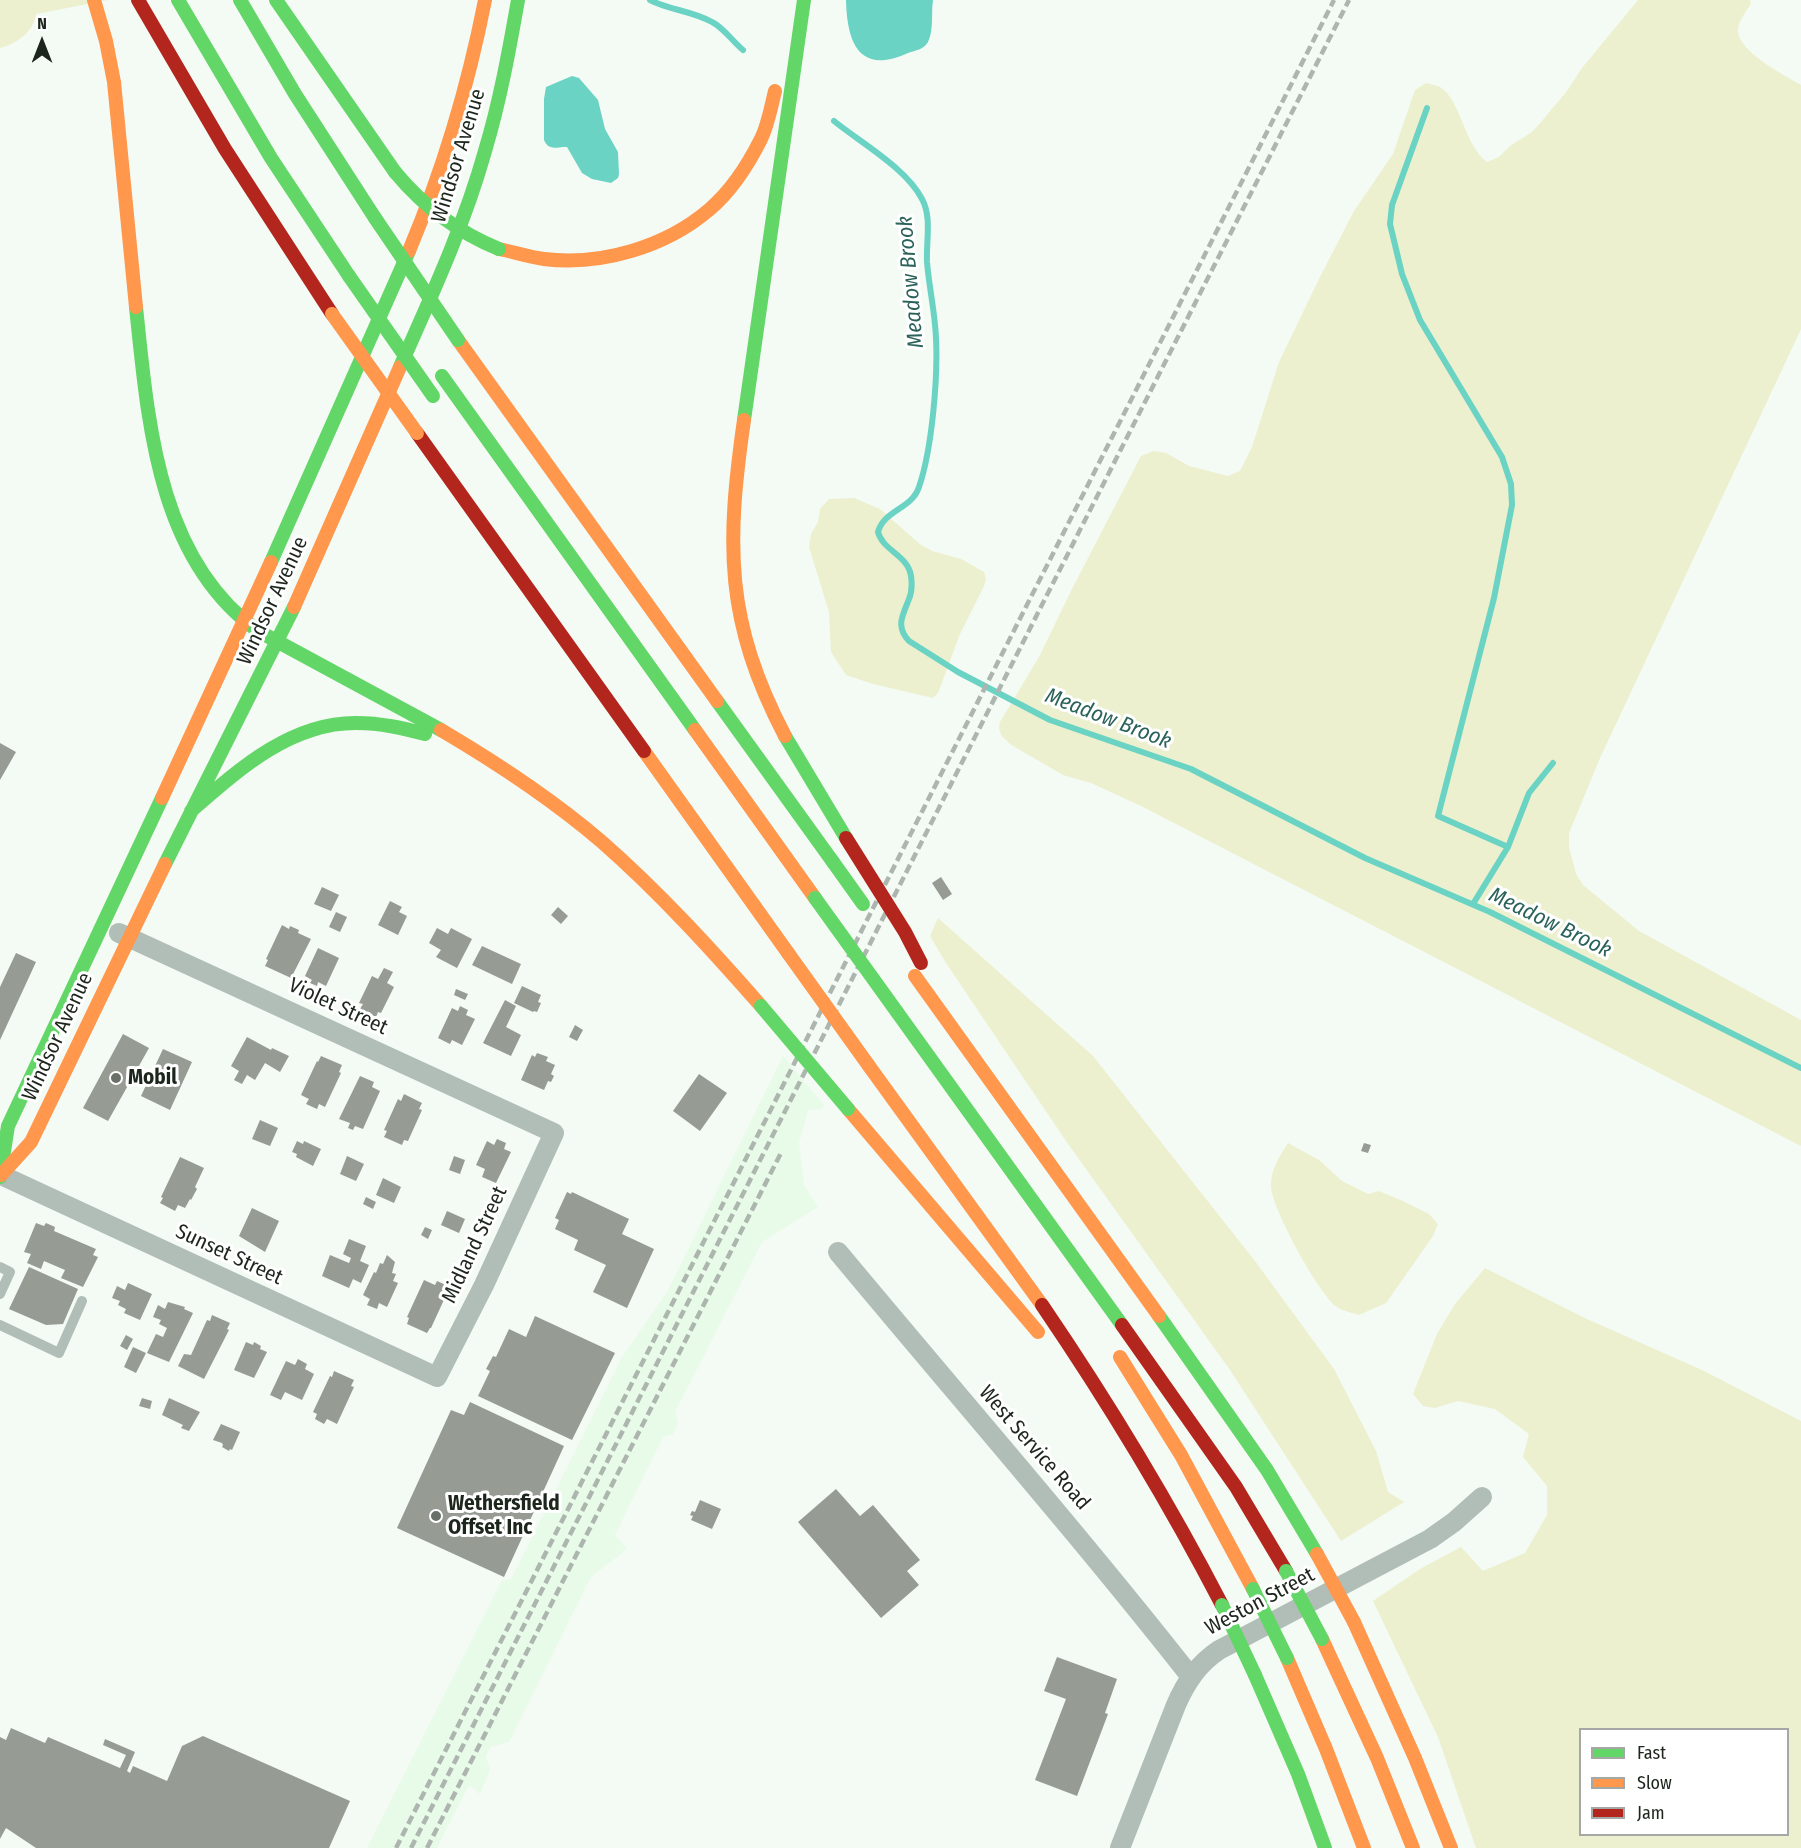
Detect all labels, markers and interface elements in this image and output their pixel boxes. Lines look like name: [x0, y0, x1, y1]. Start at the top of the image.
north arrow: [12, 12, 72, 72]
text: N: [37, 14, 47, 33]
street label: Windsor Avenue: [427, 86, 491, 226]
water label: Meadow Brook: [892, 215, 930, 349]
street label: Windsor Avenue: [232, 533, 314, 669]
water label: Meadow Brook: [1041, 683, 1175, 755]
water label: Meadow Brook: [1484, 882, 1616, 964]
street label: Windsor Avenue: [17, 969, 99, 1105]
street label: Violet Street: [285, 973, 391, 1041]
place label: Mobil: [128, 1065, 177, 1091]
marker: Mobil: [109, 1071, 123, 1085]
street label: Midland Street: [437, 1183, 513, 1307]
street label: Sunset Street: [171, 1219, 287, 1291]
street label: West Service Road: [973, 1381, 1095, 1515]
place label: Wethersfield Offset Inc: [448, 1491, 560, 1541]
marker: Wethersfield Offset Inc: [429, 1509, 443, 1523]
street label: Weston Street: [1201, 1563, 1319, 1641]
legend: [1579, 1728, 1789, 1836]
text: Fast: [1637, 1742, 1666, 1764]
text: Slow: [1637, 1772, 1672, 1794]
text: Jam: [1637, 1802, 1665, 1824]

